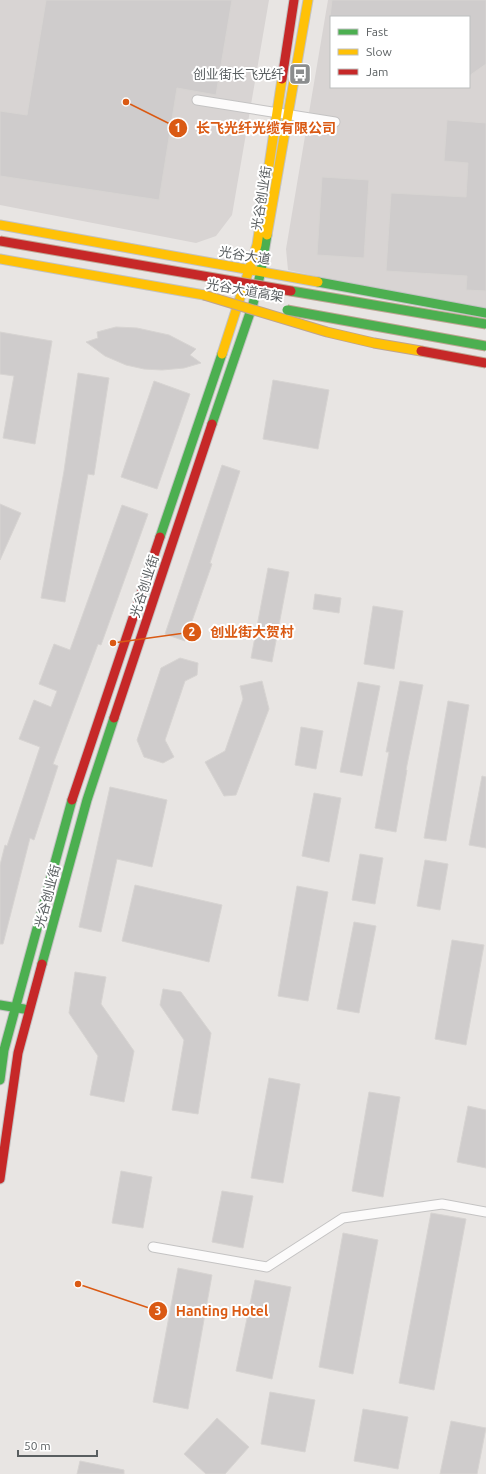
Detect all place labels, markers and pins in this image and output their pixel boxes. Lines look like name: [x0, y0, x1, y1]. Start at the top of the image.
bus stop icon: 创业街长飞光纤: [287, 61, 313, 87]
place label: 创业街长飞光纤: [193, 67, 284, 81]
callout: 长飞光纤光缆有限公司: [168, 115, 344, 141]
callout: 创业街大贺村: [182, 619, 302, 645]
callout: Hanting Hotel: [148, 1298, 276, 1324]

